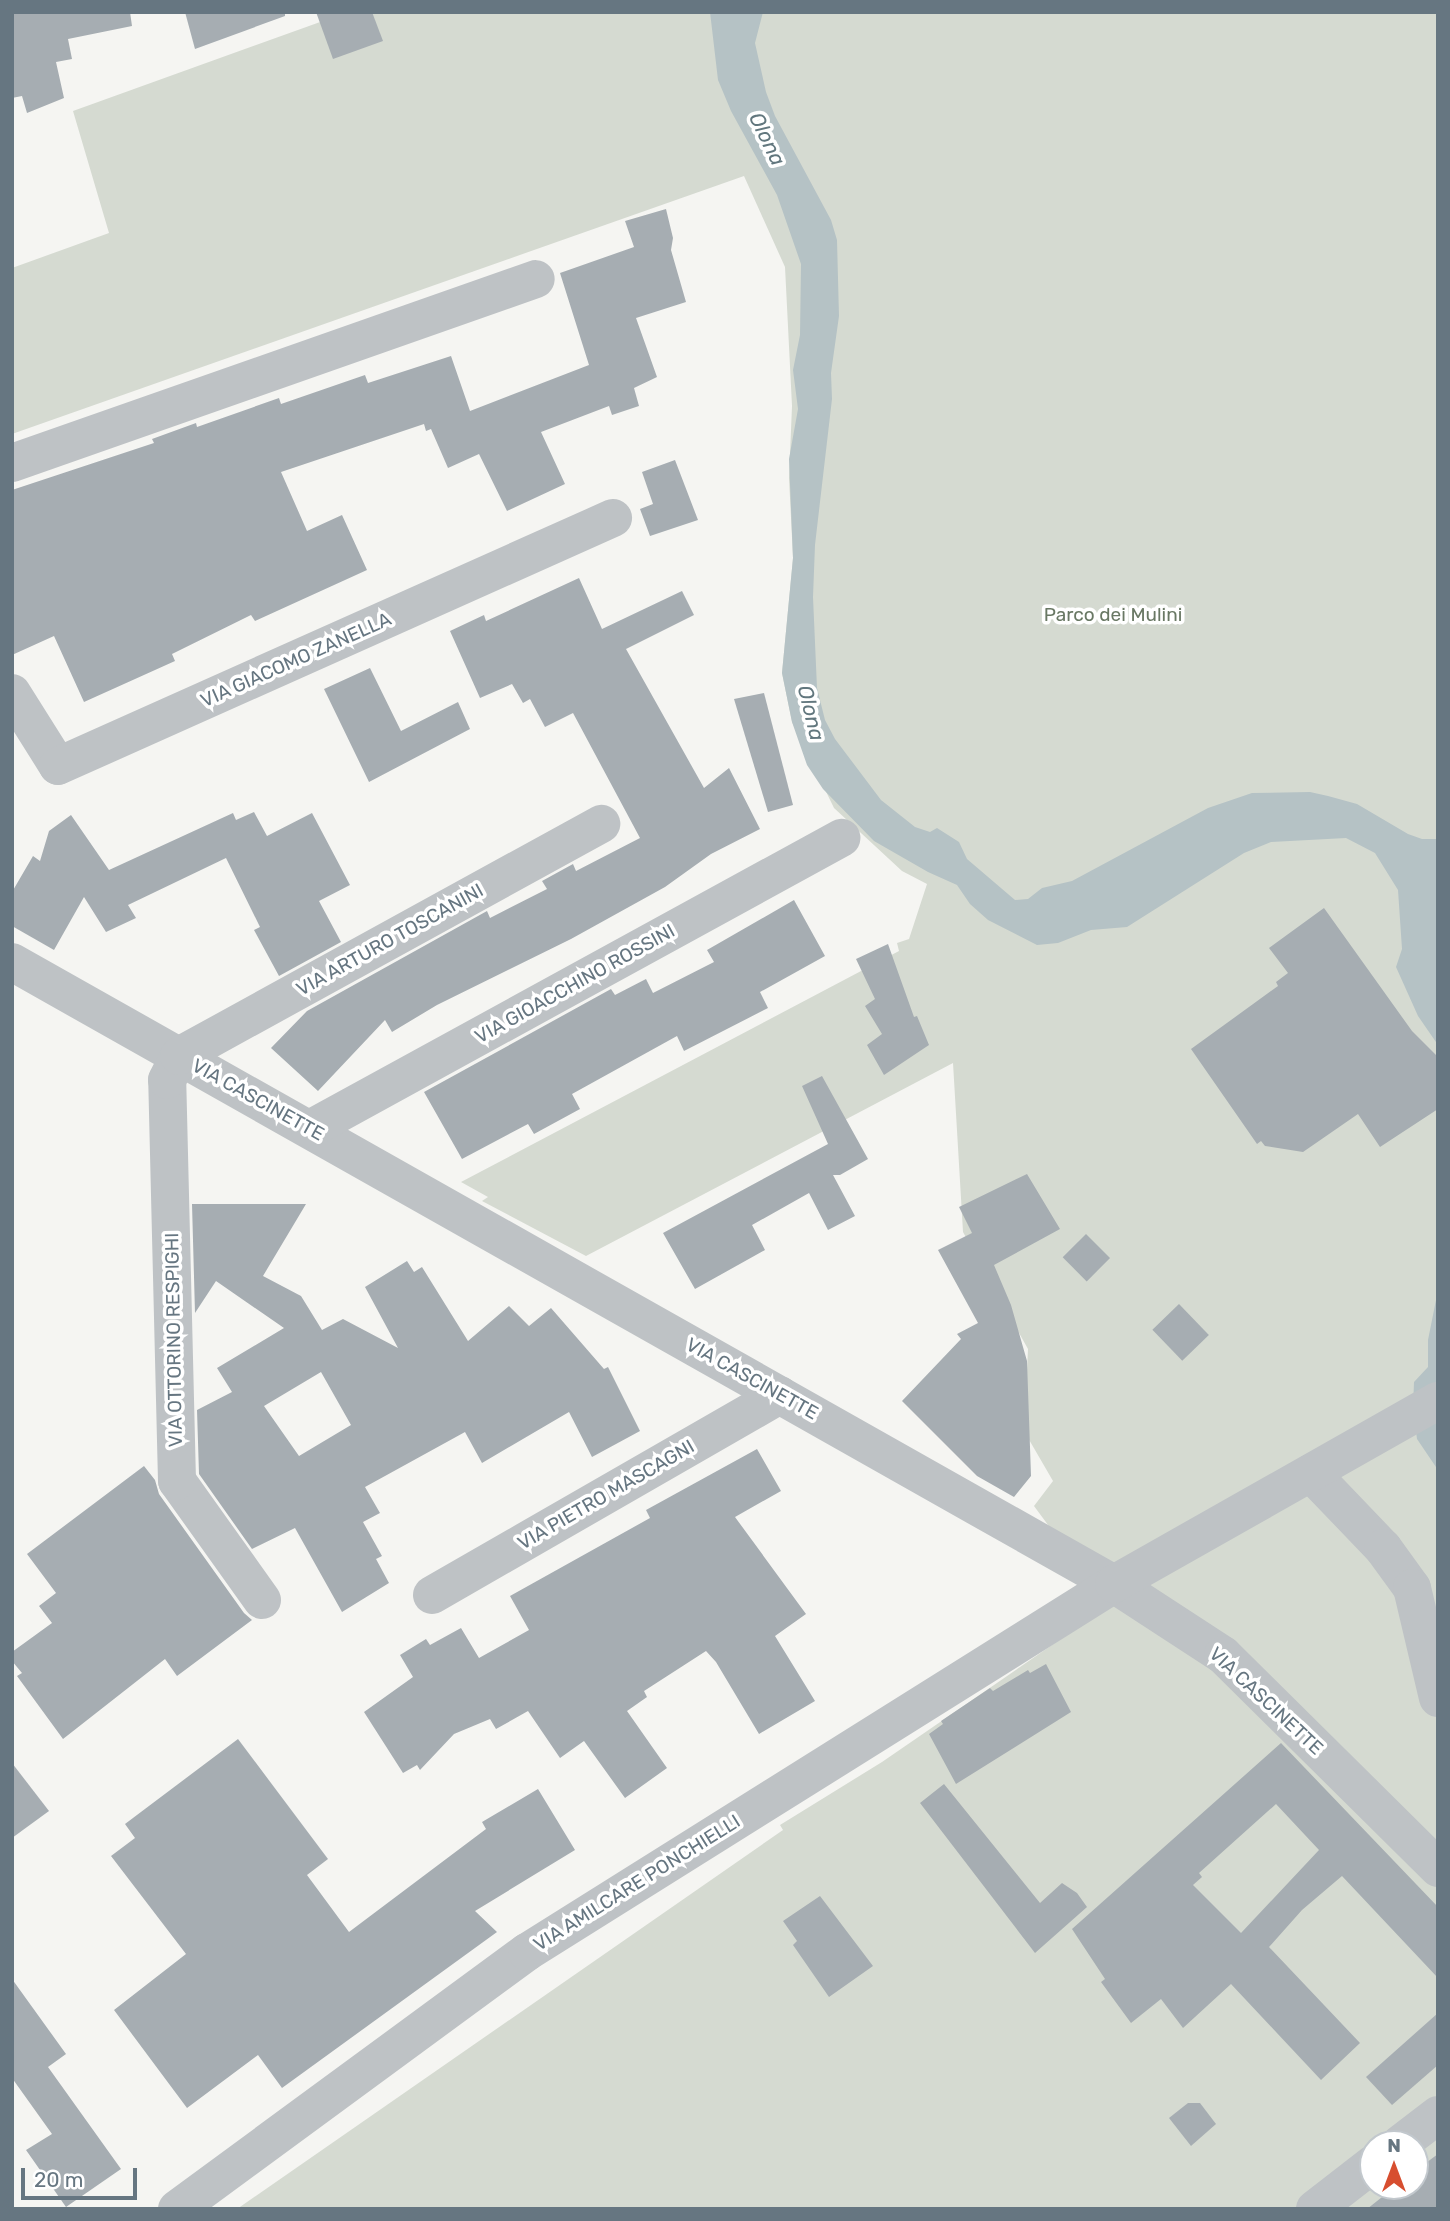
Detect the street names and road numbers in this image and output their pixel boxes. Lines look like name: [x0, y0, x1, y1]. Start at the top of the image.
street label: VIA GIACOMO ZANELLA: [197, 608, 395, 712]
street label: VIA ARTURO TOSCANINI: [292, 879, 488, 1001]
street label: VIA GIOACCHINO ROSSINI: [471, 919, 679, 1049]
street label: VIA CASCINETTE: [188, 1054, 328, 1146]
street label: VIA OTTORINO RESPIGHI: [161, 1232, 187, 1448]
street label: VIA CASCINETTE: [682, 1333, 822, 1425]
street label: VIA PIETRO MASCAGNI: [513, 1435, 699, 1555]
street label: VIA CASCINETTE: [1204, 1642, 1328, 1760]
street label: VIA AMILCARE PONCHIELLI: [529, 1810, 745, 1956]

